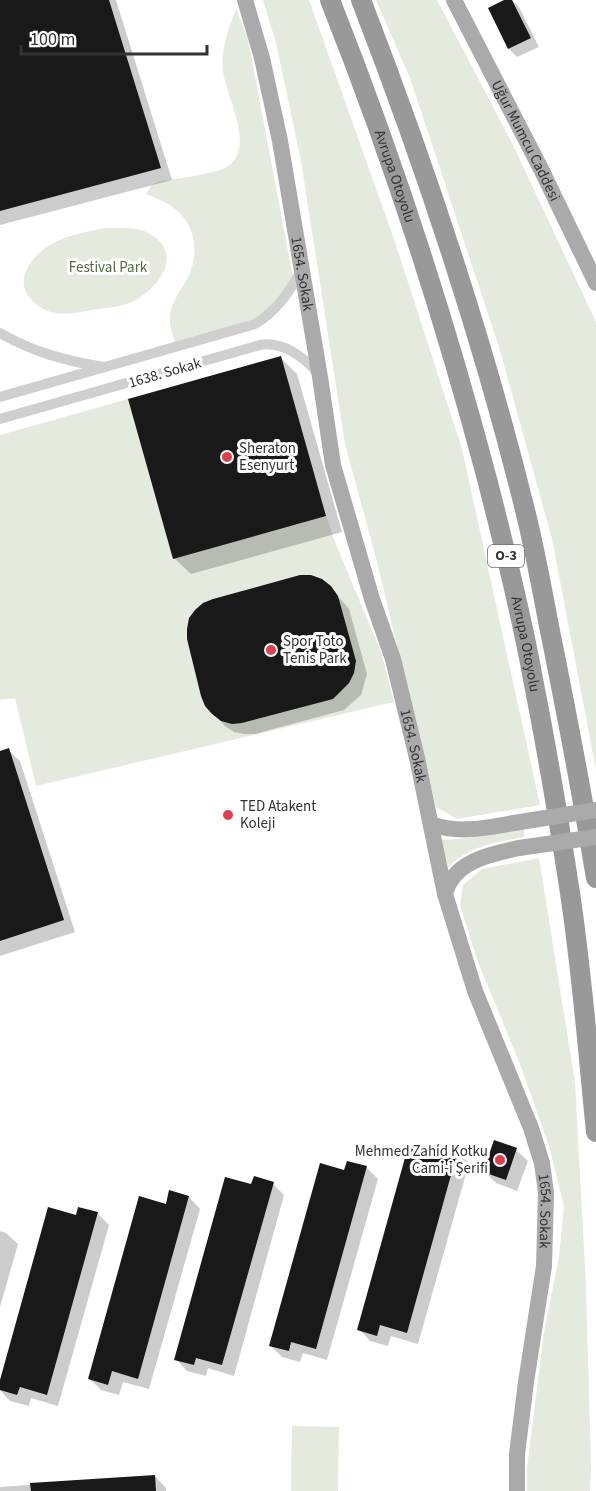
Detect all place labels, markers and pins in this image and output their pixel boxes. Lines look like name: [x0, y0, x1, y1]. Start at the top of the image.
place label: Sheraton Esenyurt: [239, 438, 296, 476]
marker: Sheraton Esenyurt: [220, 450, 234, 464]
place label: Spor Toto Tenis Park: [283, 631, 347, 669]
marker: Spor Toto Tenis Park: [264, 643, 278, 657]
place label: TED Atakent Koleji: [240, 796, 316, 834]
marker: TED Atakent Koleji: [221, 808, 235, 822]
place label: Mehmed Zahid Kotku Cami-i Şerifi: [355, 1141, 488, 1179]
marker: Mehmed Zahid Kotku Cami-i Şerifi: [493, 1153, 507, 1167]

